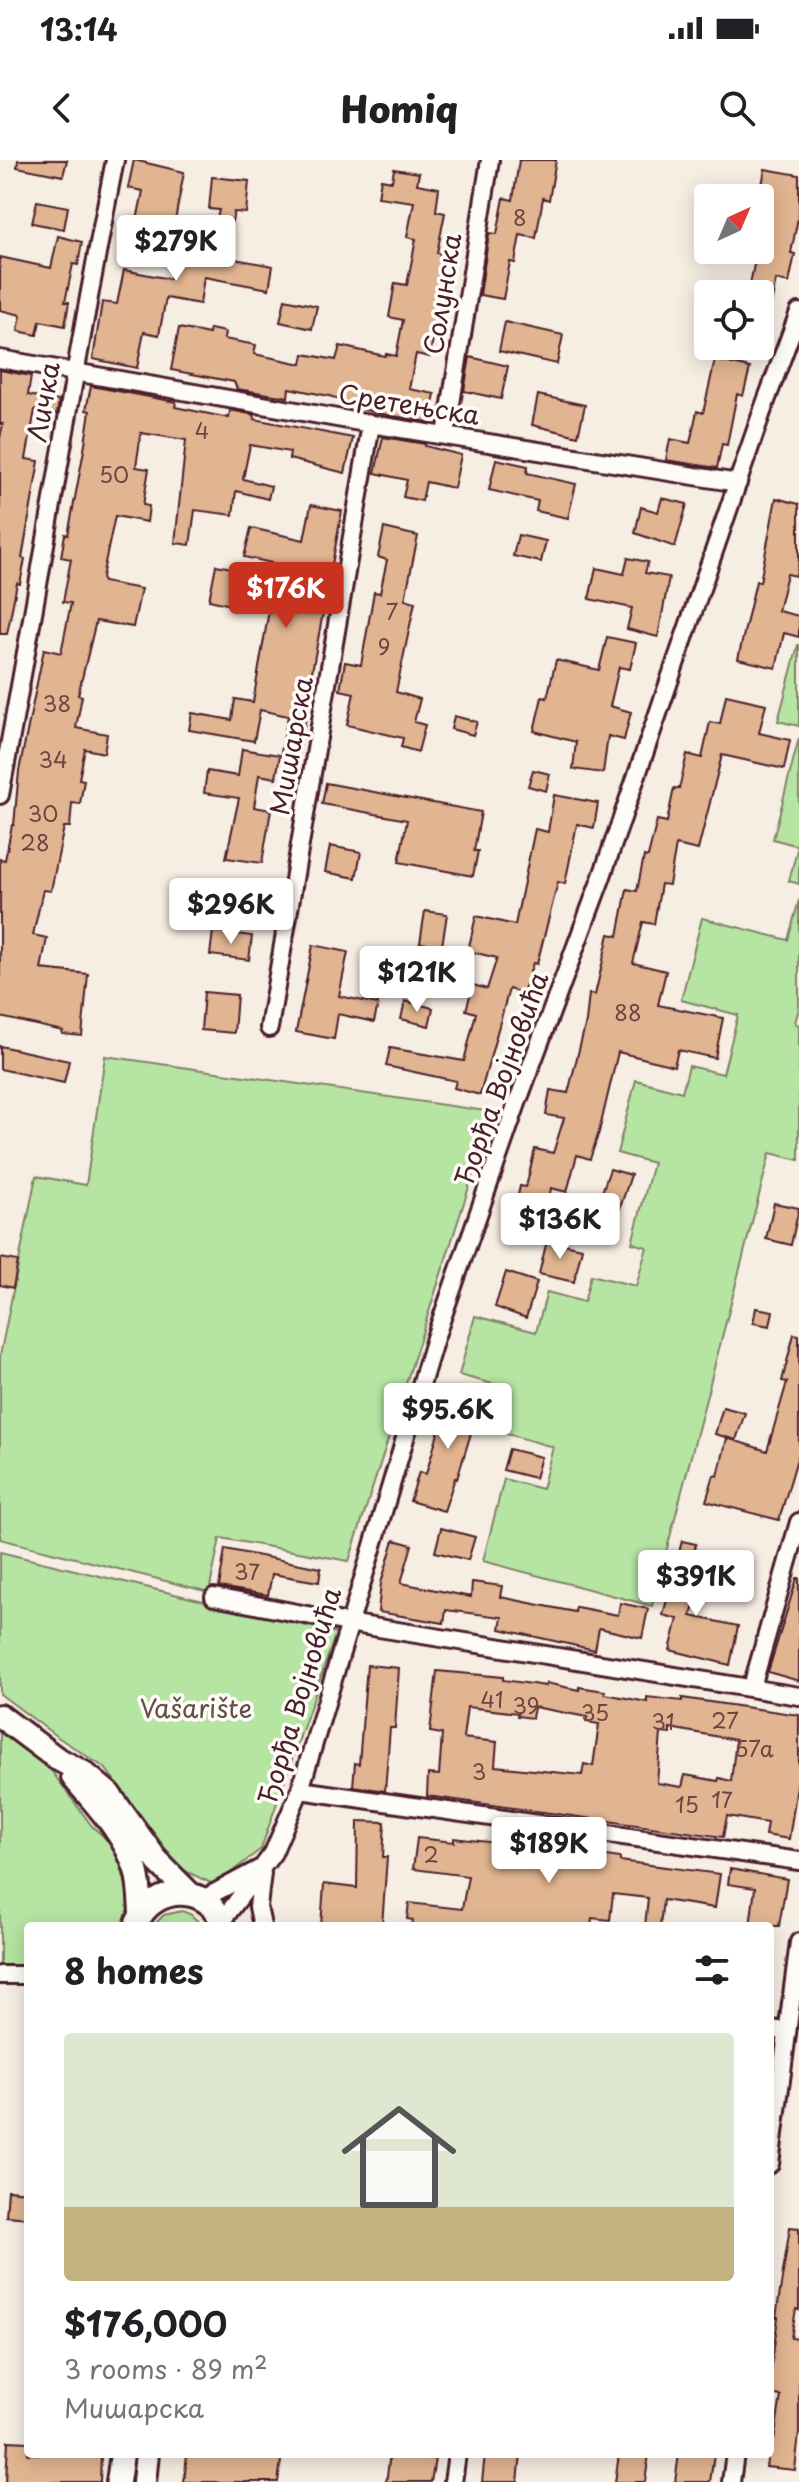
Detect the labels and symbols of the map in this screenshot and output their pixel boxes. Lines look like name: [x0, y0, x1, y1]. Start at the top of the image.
north arrow: [694, 184, 774, 264]
house number: 8: [513, 200, 527, 233]
pin: $279K: [120, 215, 232, 283]
street label: Солунска: [413, 230, 470, 357]
street label: Личка: [16, 358, 69, 445]
street label: Сретењска: [336, 373, 484, 434]
house number: 4: [195, 413, 209, 446]
house number: 50: [99, 457, 129, 490]
pin: $176K: [230, 562, 342, 630]
house number: 7: [386, 594, 398, 627]
house number: 9: [378, 629, 390, 662]
street label: Мишарска: [259, 673, 322, 818]
house number: 38: [43, 686, 71, 719]
house number: 34: [38, 742, 68, 775]
house number: 30: [28, 796, 58, 829]
house number: 28: [20, 825, 50, 858]
pin: $296K: [175, 878, 287, 946]
pin: $121K: [361, 946, 473, 1014]
street label: Ђорђа Војновића: [444, 965, 558, 1191]
house number: 88: [614, 995, 642, 1028]
pin: $136K: [504, 1193, 616, 1261]
pin: $95.6K: [383, 1383, 513, 1451]
pin: $391K: [640, 1550, 752, 1618]
house number: 37: [234, 1554, 260, 1587]
street label: Ђорђа Војновића: [247, 1582, 350, 1809]
house number: 41: [480, 1682, 504, 1715]
park label: Vašarište: [140, 1688, 252, 1727]
house number: 39: [513, 1688, 539, 1721]
house number: 35: [581, 1695, 609, 1728]
house number: 27: [711, 1703, 739, 1736]
house number: 31: [651, 1704, 675, 1737]
house number: 57a: [734, 1731, 774, 1764]
house number: 3: [472, 1754, 486, 1787]
house number: 17: [711, 1782, 733, 1815]
house number: 15: [675, 1787, 699, 1820]
pin: $189K: [493, 1817, 605, 1885]
house number: 2: [423, 1837, 439, 1870]

